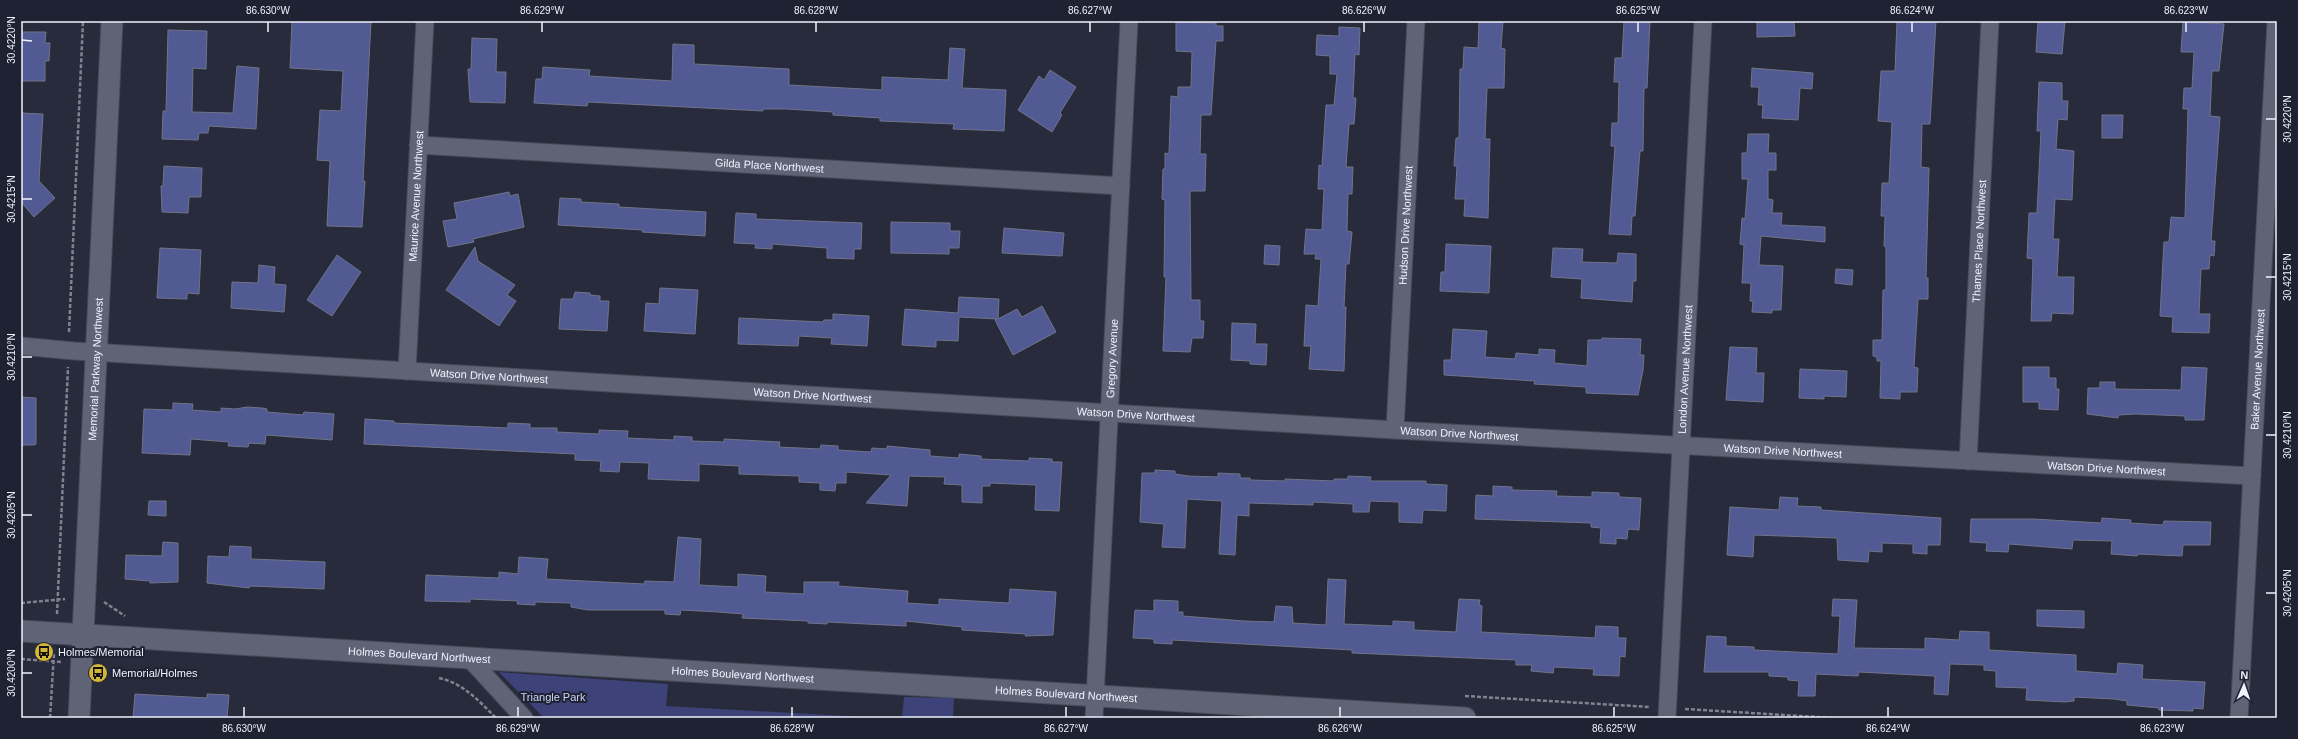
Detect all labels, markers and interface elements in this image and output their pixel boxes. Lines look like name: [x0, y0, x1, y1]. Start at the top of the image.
text: 86.630°W: [246, 5, 291, 16]
text: 86.629°W: [520, 5, 565, 16]
text: 86.628°W: [794, 5, 839, 16]
text: 86.627°W: [1068, 5, 1113, 16]
text: 86.626°W: [1342, 5, 1387, 16]
text: 86.625°W: [1616, 5, 1661, 16]
text: 86.624°W: [1890, 5, 1935, 16]
text: 86.623°W: [2164, 5, 2209, 16]
text: 30.4220°N: [6, 16, 17, 64]
text: 30.4220°N: [2282, 95, 2293, 143]
street label: Maurice Avenue Northwest: [407, 130, 425, 262]
street label: Gilda Place Northwest: [715, 156, 824, 175]
street label: Hudson Drive Northwest: [1396, 165, 1415, 285]
text: 30.4215°N: [6, 175, 17, 223]
street label: Thames Place Northwest: [1970, 180, 1988, 303]
text: 30.4215°N: [2282, 253, 2293, 301]
street label: Memorial Parkway Northwest: [86, 298, 105, 441]
street label: London Avenue Northwest: [1676, 305, 1694, 434]
street label: Baker Avenue Northwest: [2248, 309, 2267, 430]
street label: Gregory Avenue: [1104, 319, 1120, 398]
text: 30.4210°N: [6, 333, 17, 381]
street label: Watson Drive Northwest: [430, 366, 548, 385]
street label: Watson Drive Northwest: [753, 386, 872, 405]
street label: Watson Drive Northwest: [1076, 405, 1195, 424]
text: 30.4210°N: [2282, 411, 2293, 459]
street label: Watson Drive Northwest: [1400, 424, 1519, 443]
street label: Watson Drive Northwest: [1723, 442, 1842, 460]
street label: Watson Drive Northwest: [2047, 459, 2166, 477]
text: 30.4205°N: [6, 491, 17, 539]
text: 30.4205°N: [2282, 569, 2293, 617]
bus stop icon: Holmes/Memorial: [33, 641, 55, 663]
street label: Holmes Boulevard Northwest: [348, 645, 491, 665]
place label: Holmes/Memorial: [58, 646, 144, 658]
text: 30.4200°N: [6, 649, 17, 697]
bus stop icon: Memorial/Holmes: [87, 662, 109, 684]
street label: Holmes Boulevard Northwest: [671, 664, 814, 685]
north arrow: [2224, 665, 2264, 705]
place label: Memorial/Holmes: [112, 667, 198, 679]
text: N: [2240, 669, 2249, 681]
street label: Holmes Boulevard Northwest: [995, 684, 1138, 704]
park label: Triangle Park: [520, 691, 586, 703]
text: 86.630°W: [222, 723, 267, 734]
text: 86.629°W: [496, 723, 541, 734]
text: 86.628°W: [770, 723, 815, 734]
text: 86.627°W: [1044, 723, 1089, 734]
text: 86.626°W: [1318, 723, 1363, 734]
text: 86.625°W: [1592, 723, 1637, 734]
text: 86.624°W: [1866, 723, 1911, 734]
text: 86.623°W: [2140, 723, 2185, 734]

